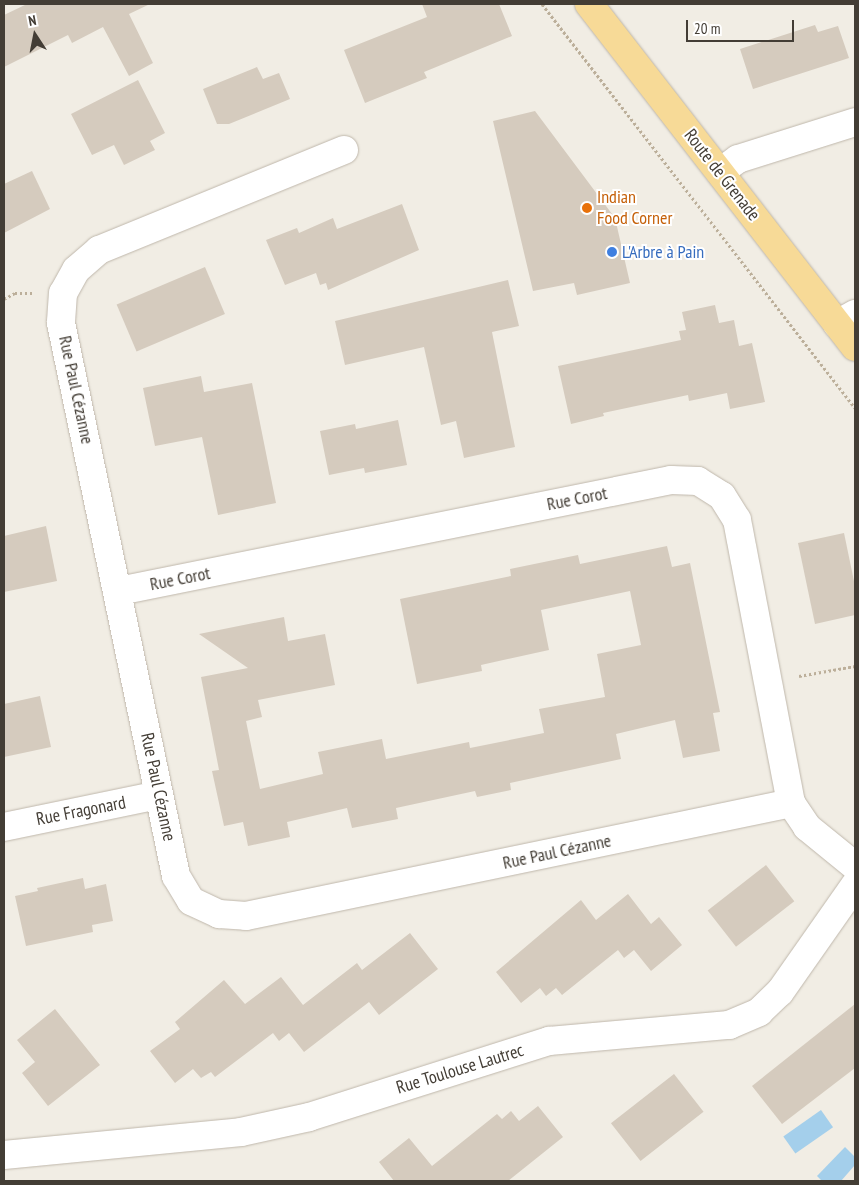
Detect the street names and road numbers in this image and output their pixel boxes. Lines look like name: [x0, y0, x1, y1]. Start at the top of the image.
street label: Route de Grenade: [680, 125, 764, 225]
street label: Rue Paul Cézanne: [54, 334, 98, 446]
street label: Rue Corot: [545, 483, 609, 515]
street label: Rue Corot: [148, 563, 212, 595]
street label: Rue Paul Cézanne: [136, 731, 180, 843]
street label: Rue Fragonard: [34, 792, 128, 830]
street label: Rue Paul Cézanne: [501, 830, 613, 874]
street label: Rue Toulouse Lautrec: [394, 1039, 526, 1099]

